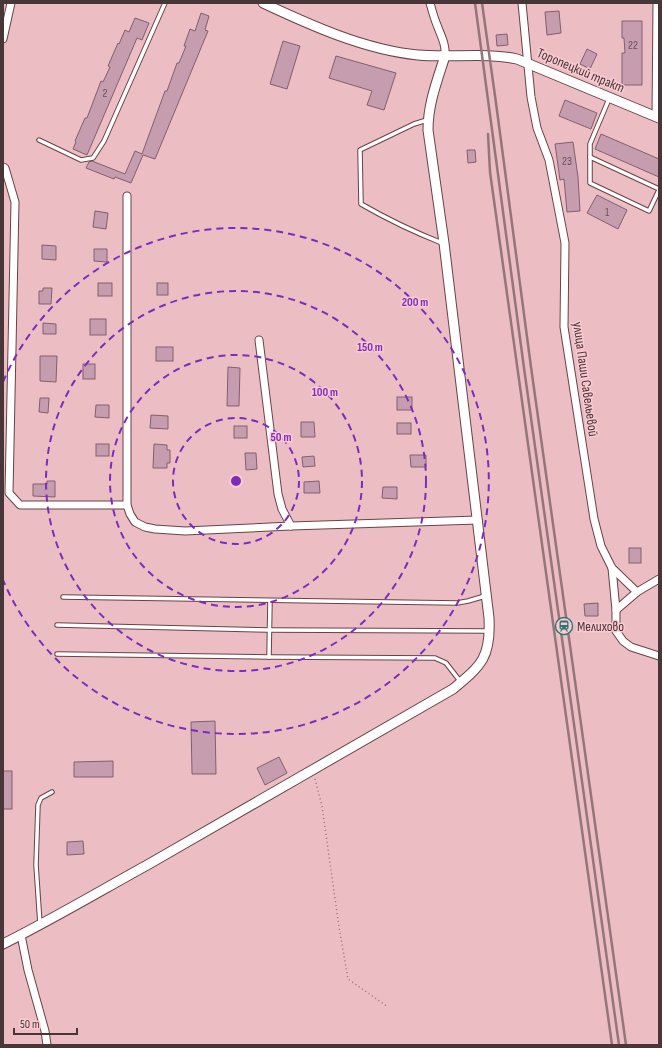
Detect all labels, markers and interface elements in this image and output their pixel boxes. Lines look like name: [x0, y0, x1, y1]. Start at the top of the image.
house number: 22: [628, 38, 638, 53]
street label: Торопецкий тракт: [535, 44, 627, 97]
house number: 2: [103, 86, 108, 101]
house number: 23: [562, 154, 572, 169]
house number: 1: [605, 205, 610, 220]
text: 200 m: [402, 295, 428, 310]
street label: улица Паши Савельевой: [569, 321, 602, 438]
text: 150 m: [357, 340, 383, 355]
text: 100 m: [312, 385, 338, 400]
text: 50 m: [271, 430, 291, 445]
centre of rings: [229, 474, 243, 488]
station icon: Мелихово: [554, 616, 574, 636]
place label: Мелихово: [577, 618, 624, 635]
scale bar: [14, 1010, 77, 1036]
text: 50 m: [20, 1017, 40, 1032]

